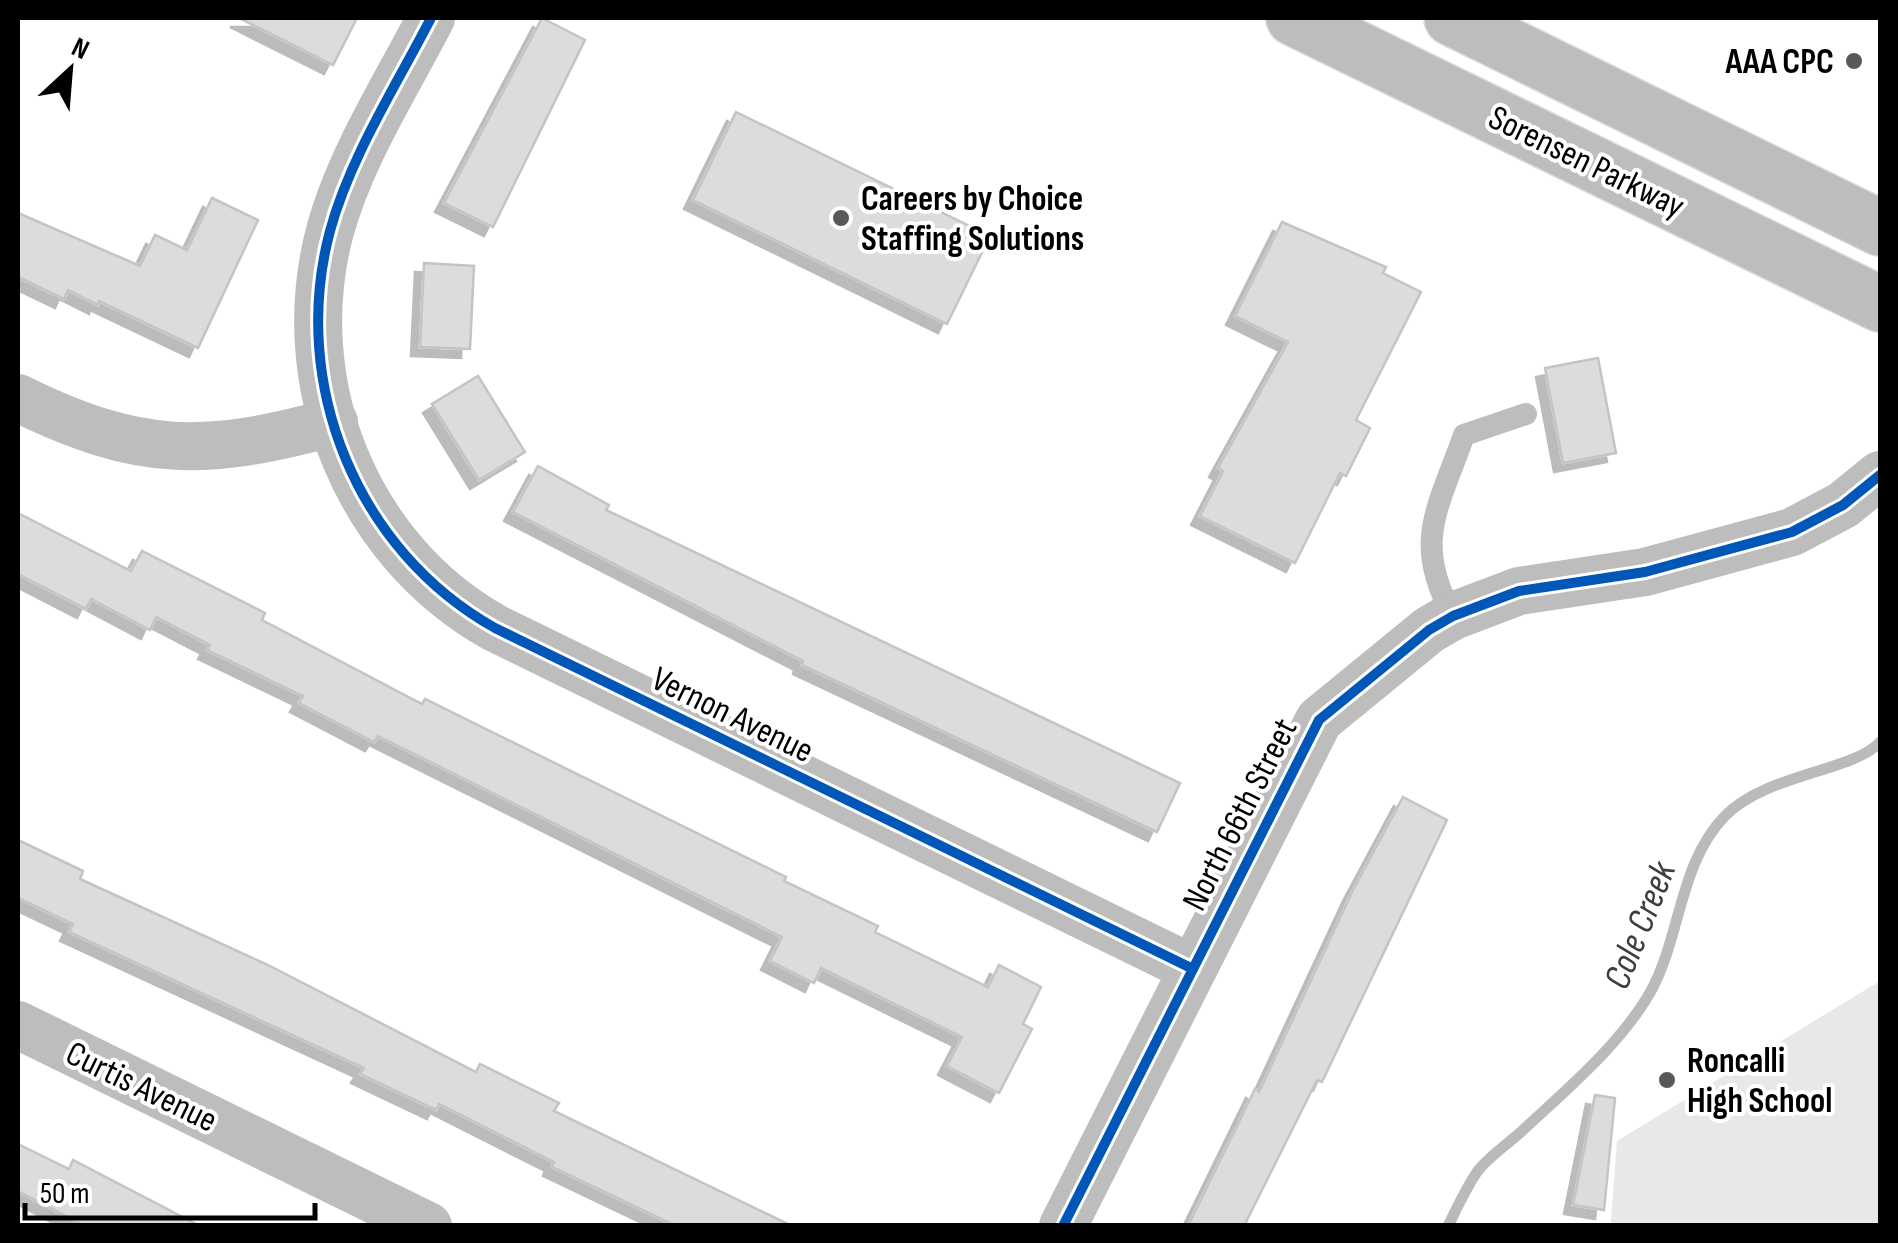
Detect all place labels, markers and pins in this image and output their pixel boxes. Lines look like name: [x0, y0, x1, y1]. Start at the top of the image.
place label: AAA CPC: [1725, 41, 1834, 84]
marker: AAA CPC: [1843, 50, 1865, 72]
place label: Careers by Choice Staffing Solutions: [861, 178, 1084, 261]
marker: Careers by Choice Staffing Solutions: [830, 207, 852, 229]
place label: Roncalli High School: [1687, 1040, 1832, 1123]
marker: Roncalli High School: [1656, 1069, 1678, 1091]

